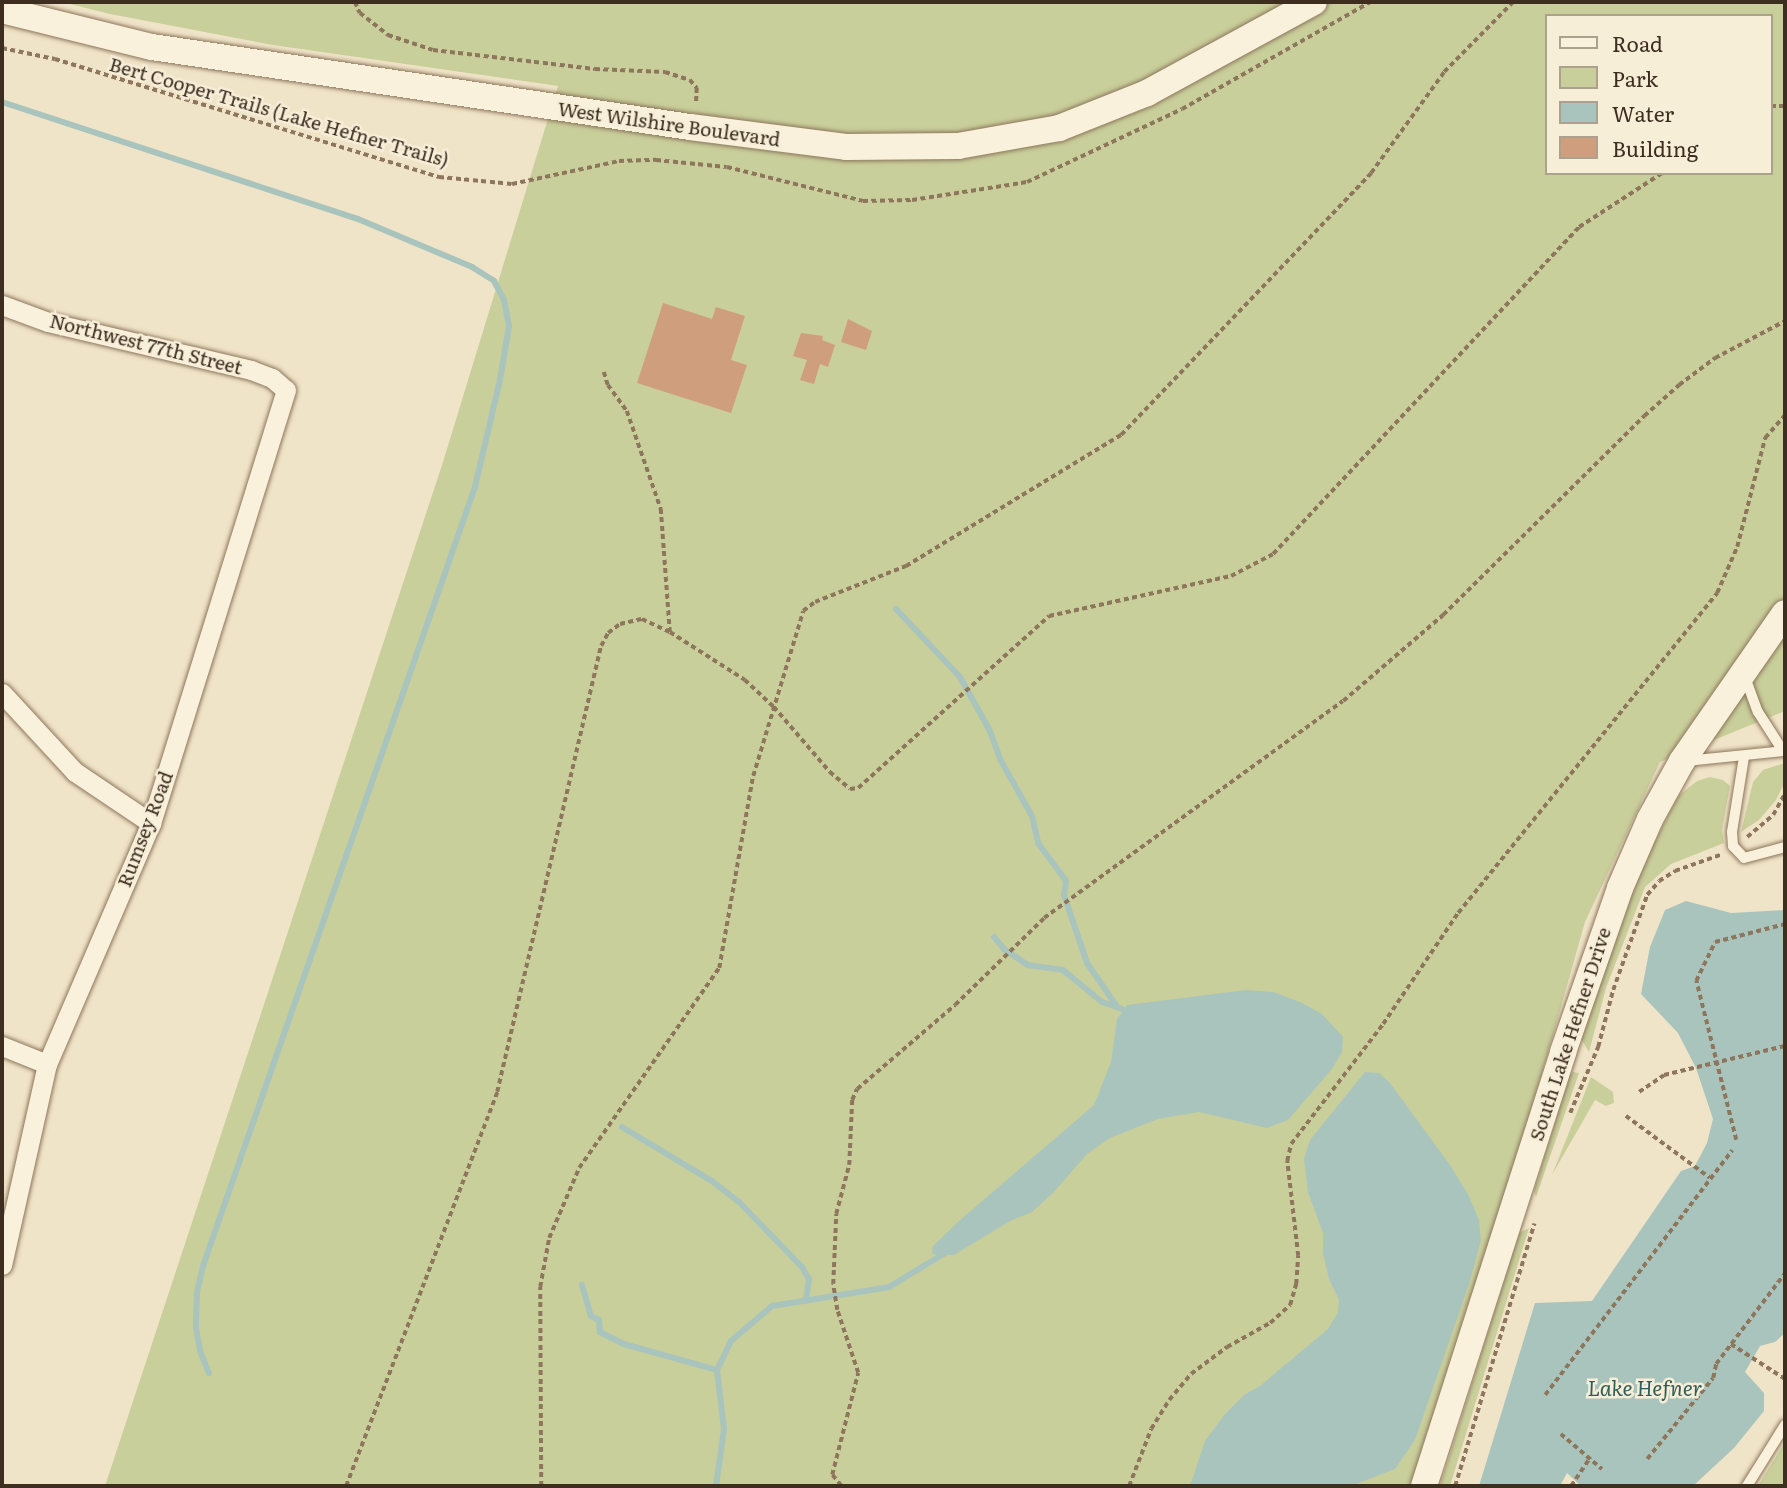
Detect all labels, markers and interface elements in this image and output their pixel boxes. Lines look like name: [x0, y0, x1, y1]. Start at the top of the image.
legend: [1546, 14, 1773, 175]
text: Road: [1612, 27, 1663, 58]
street label: Bert Cooper Trails (Lake Hefner Trails): [107, 53, 451, 171]
text: Park: [1612, 62, 1658, 93]
street label: West Wilshire Boulevard: [556, 97, 782, 151]
text: Water: [1612, 97, 1674, 128]
text: Building: [1612, 132, 1698, 163]
street label: Northwest 77th Street: [47, 309, 245, 379]
street label: Rumsey Road: [112, 768, 178, 890]
street label: South Lake Hefner Drive: [1525, 924, 1615, 1144]
water label: Lake Hefner: [1587, 1374, 1703, 1400]

